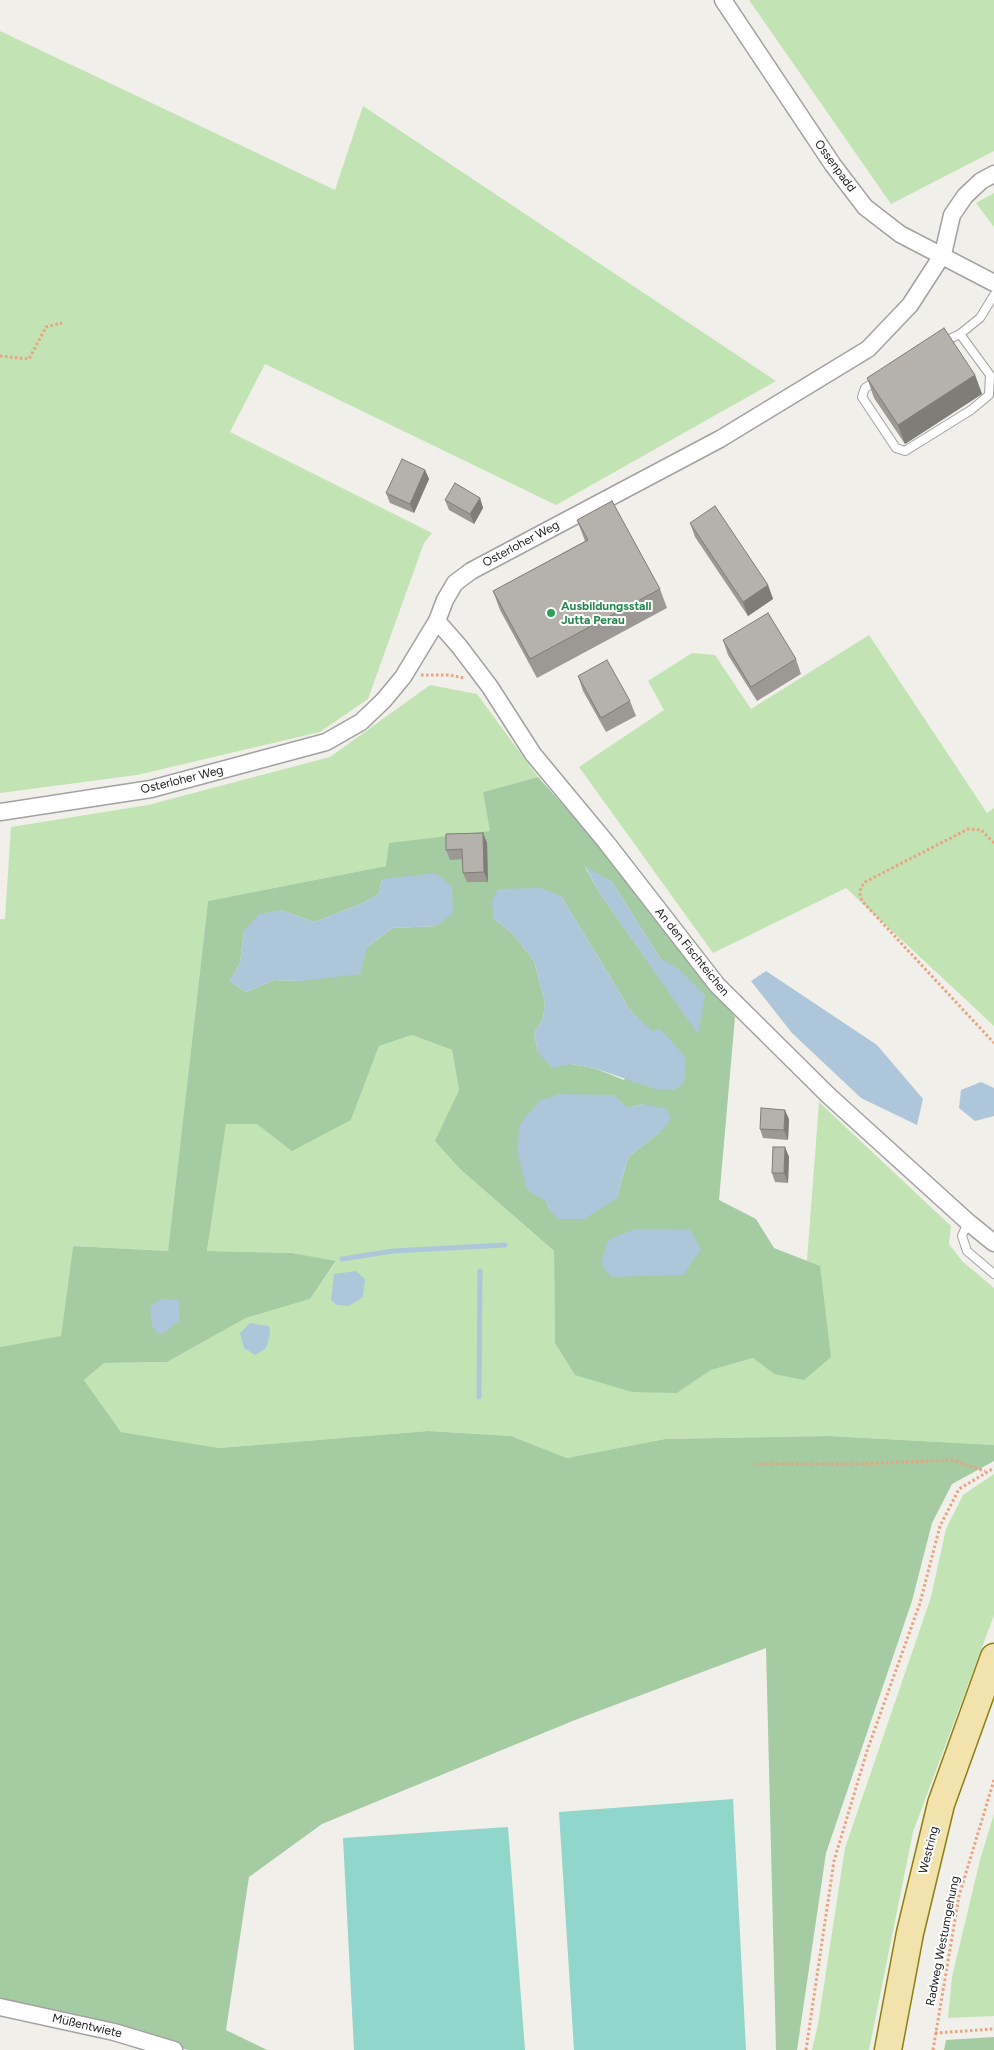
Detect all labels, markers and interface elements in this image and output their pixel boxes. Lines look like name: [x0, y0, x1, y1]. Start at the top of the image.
street label: Ossenpadd: [811, 137, 859, 195]
street label: Osterloher Weg: [480, 518, 562, 570]
place label: Ausbildungsstall Jutta Perau: [561, 599, 651, 627]
marker: Ausbildungsstall Jutta Perau: [545, 607, 557, 619]
street label: Osterloher Weg: [139, 763, 225, 797]
street label: An den Fischteichen: [652, 905, 732, 999]
street label: Westring: [916, 1825, 942, 1875]
street label: Radweg Westumgehung: [923, 1875, 963, 2007]
street label: Müßentwiete: [51, 2011, 123, 2041]

